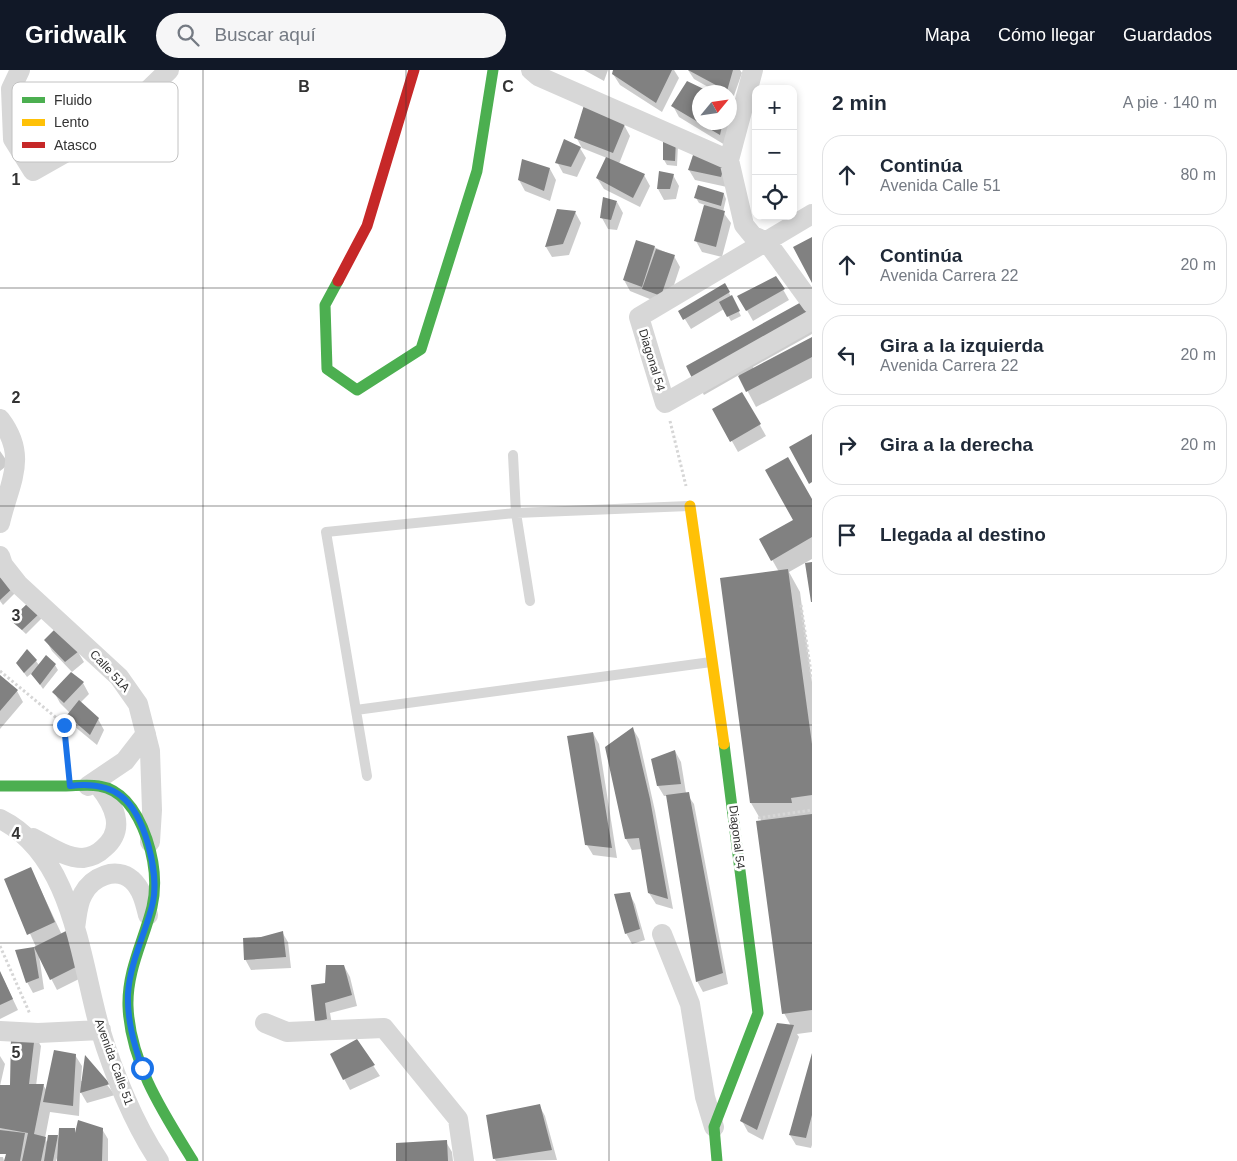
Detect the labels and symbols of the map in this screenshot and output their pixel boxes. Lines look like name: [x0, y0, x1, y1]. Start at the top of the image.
text: B: [298, 78, 310, 95]
text: C: [502, 78, 514, 95]
legend: [12, 82, 178, 162]
north arrow: [692, 85, 737, 130]
text: Fluido: [54, 92, 92, 108]
text: Lento: [54, 114, 89, 130]
text: Atasco: [54, 137, 97, 153]
text: 1: [12, 171, 21, 188]
street label: Diagonal 54: [636, 327, 668, 393]
text: 2: [12, 389, 21, 406]
text: 3: [12, 607, 21, 624]
street label: Calle 51A: [87, 647, 133, 695]
route end: [53, 714, 76, 737]
street label: Diagonal 54: [726, 804, 748, 870]
text: 4: [12, 825, 21, 842]
street label: Avenida Calle 51: [92, 1017, 136, 1107]
text: 5: [12, 1044, 21, 1061]
route start: [131, 1057, 154, 1080]

